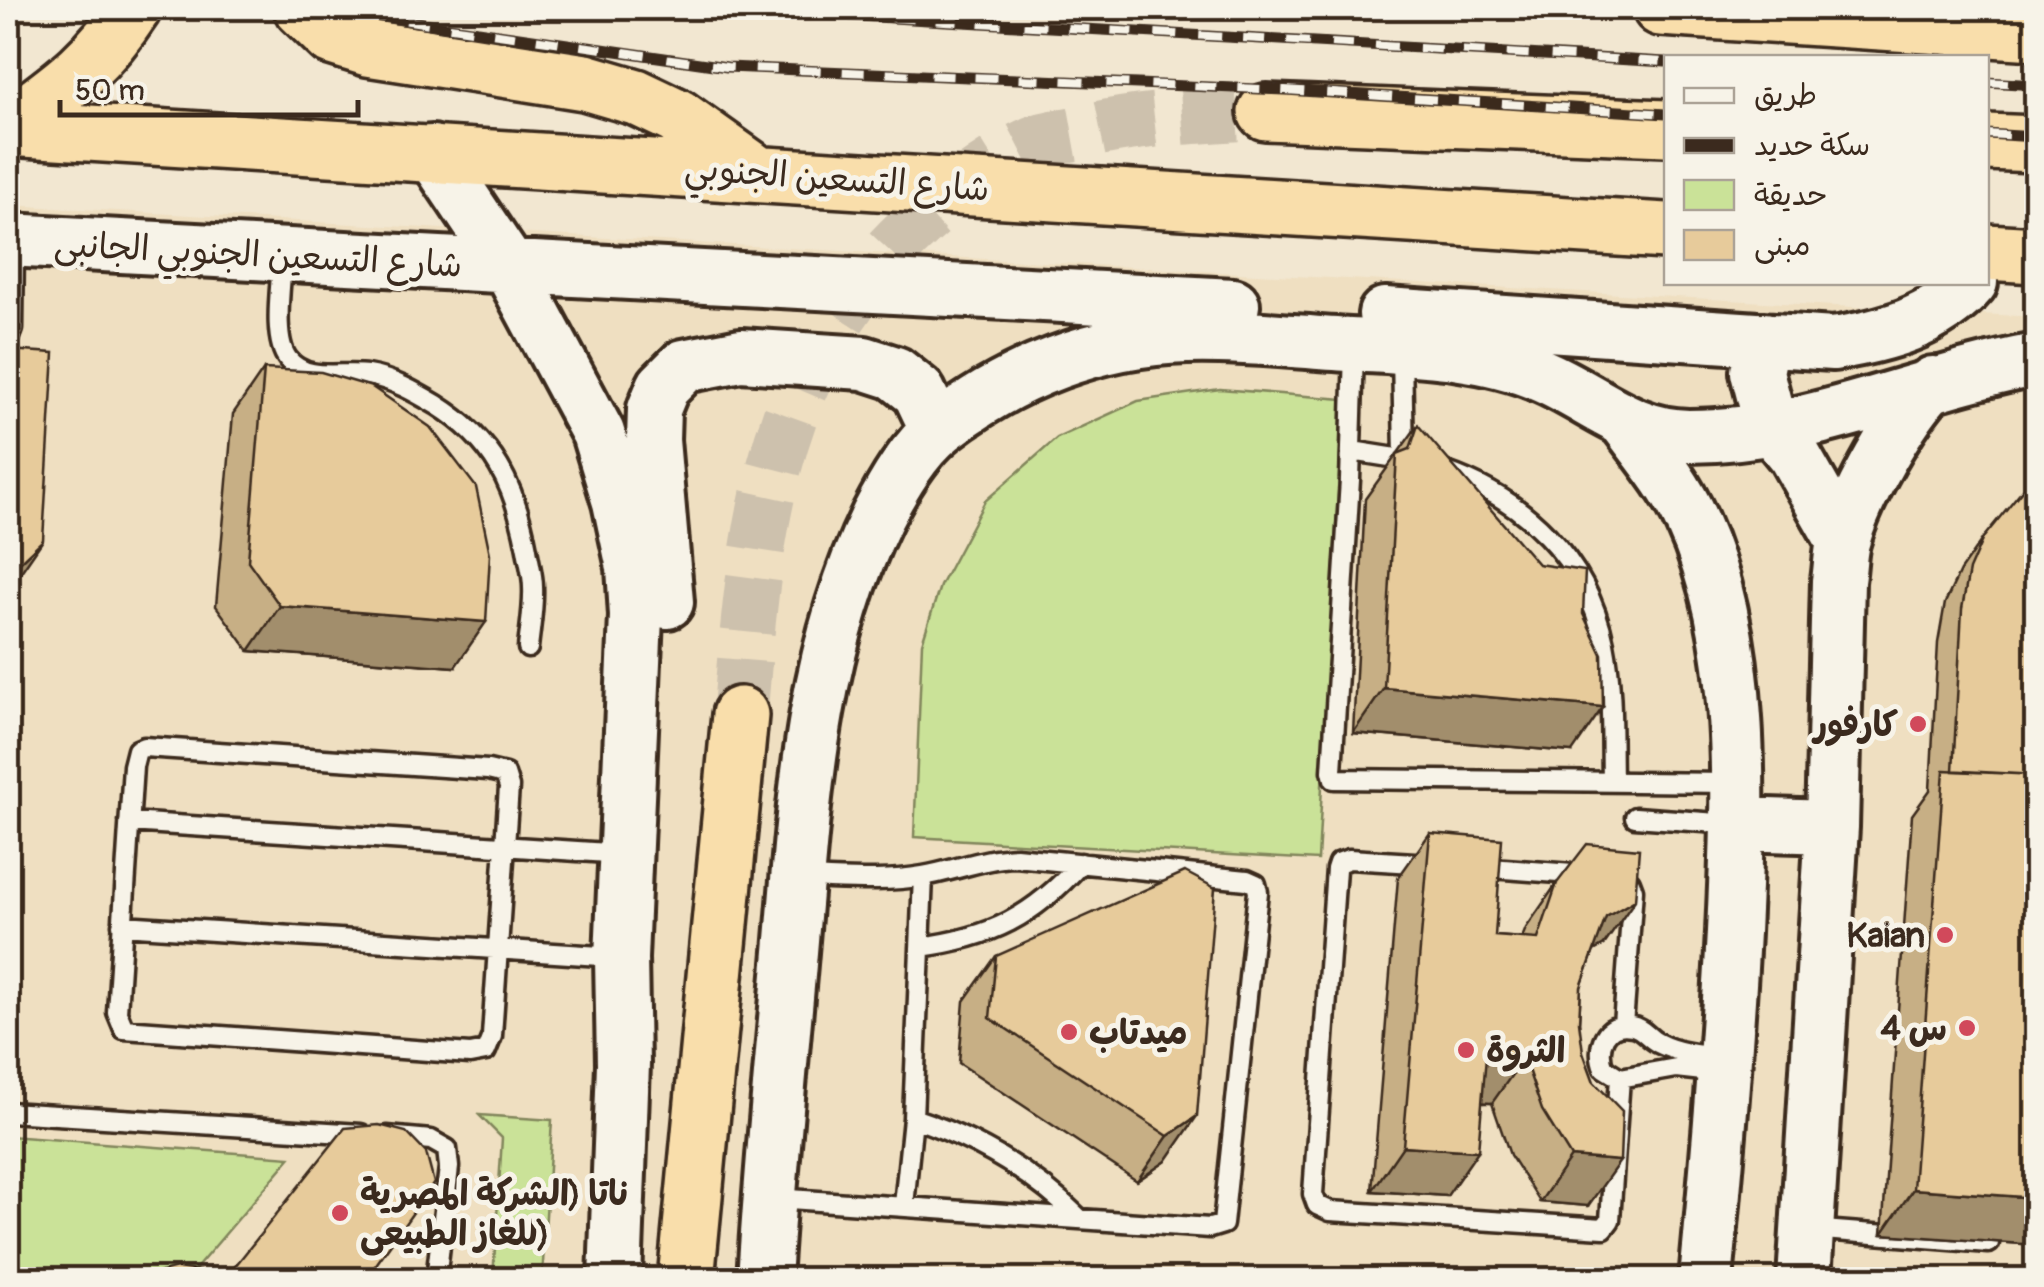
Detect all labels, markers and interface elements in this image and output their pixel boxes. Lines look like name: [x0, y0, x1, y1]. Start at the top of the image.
scale bar: [60, 55, 358, 117]
legend: [1664, 55, 1989, 285]
text: 50 m: [75, 72, 145, 109]
text: طريق: [1754, 77, 1817, 114]
text: سكة حديد: [1754, 127, 1870, 164]
street label: شارع التسعين الجنوبي: [682, 146, 991, 220]
text: حديقة: [1754, 177, 1828, 214]
street label: شارع التسعين الجنوبي الجانبى: [52, 222, 463, 296]
text: مبنى: [1754, 227, 1810, 264]
place label: كارفور: [1811, 703, 1898, 747]
marker: كارفور: [1907, 713, 1929, 735]
place label: Kaian: [1846, 914, 1925, 958]
marker: Kaian: [1934, 924, 1956, 946]
place label: س 4: [1881, 1007, 1947, 1051]
place label: ميدتاب: [1089, 1011, 1188, 1055]
marker: س 4: [1956, 1017, 1978, 1039]
marker: ميدتاب: [1058, 1021, 1080, 1043]
place label: الثروة: [1486, 1029, 1566, 1073]
marker: الثروة: [1455, 1039, 1477, 1061]
place label: ناتا (الشركة المصرية للغاز الطبيعى): [360, 1172, 628, 1256]
marker: ناتا (الشركة المصرية للغاز الطبيعى): [329, 1202, 351, 1224]

